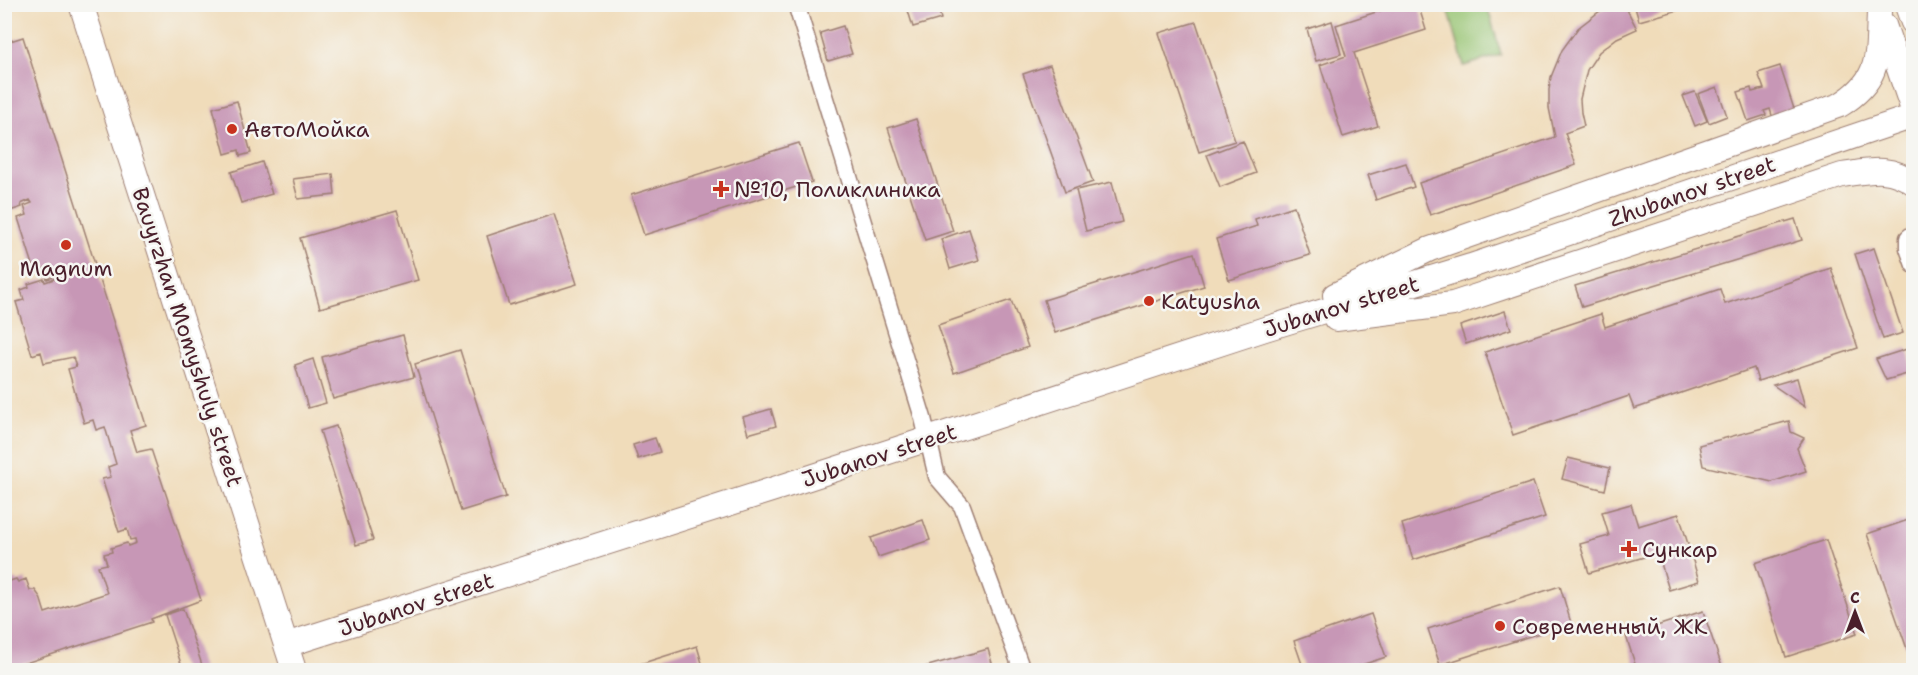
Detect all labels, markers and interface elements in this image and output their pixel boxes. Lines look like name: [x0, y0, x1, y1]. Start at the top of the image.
place label: АвтоМойка: [244, 115, 370, 144]
marker: АвтоМойка: [225, 122, 239, 136]
street label: Zhubanov street: [1605, 149, 1779, 234]
place label: №10, Поликлиника: [734, 175, 941, 204]
marker: №10, Поликлиника: [712, 180, 730, 198]
street label: Bauyrzhan Momyshuly street: [125, 184, 250, 490]
marker: Magnum: [59, 238, 73, 252]
place label: Magnum: [20, 254, 112, 283]
street label: Jubanov street: [1260, 269, 1422, 344]
place label: Katyusha: [1161, 287, 1260, 316]
marker: Katyusha: [1142, 294, 1156, 308]
street label: Jubanov street: [798, 417, 960, 494]
place label: Сункар: [1642, 535, 1718, 564]
marker: Сункар: [1620, 540, 1638, 558]
street label: Jubanov street: [335, 566, 497, 643]
north arrow: [1825, 582, 1885, 642]
text: С: [1850, 587, 1860, 608]
place label: Современный, ЖК: [1512, 612, 1708, 641]
marker: Современный, ЖК: [1493, 619, 1507, 633]

